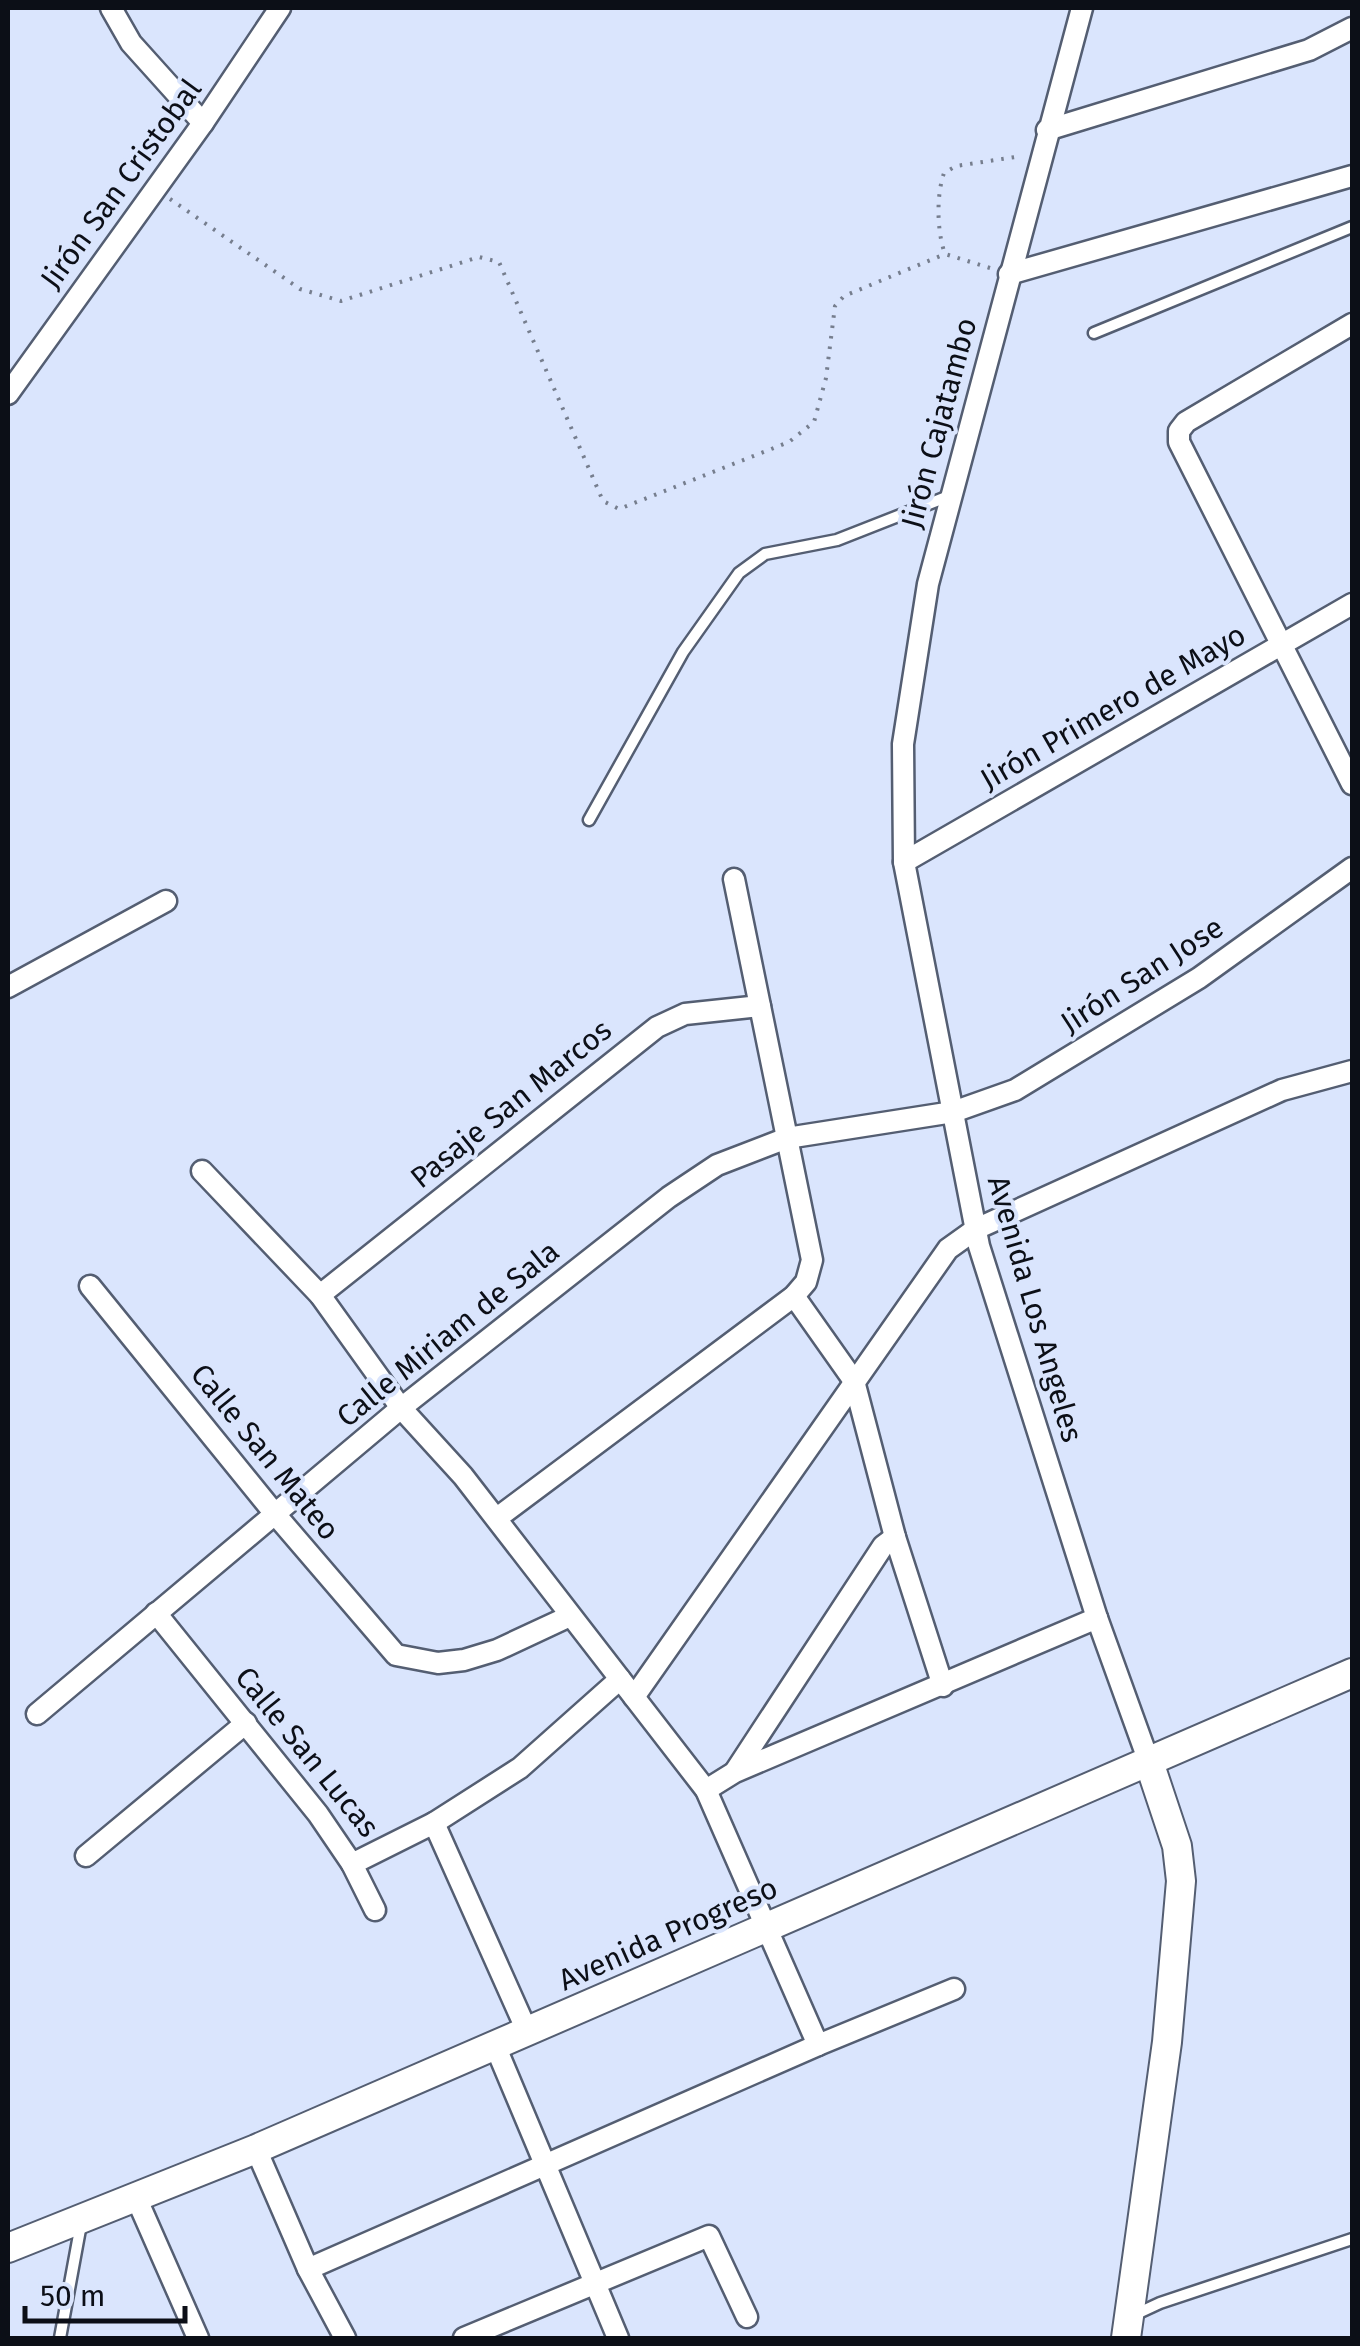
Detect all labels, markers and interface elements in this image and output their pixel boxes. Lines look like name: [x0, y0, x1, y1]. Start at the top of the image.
street label: Jirón San Cristobal: [33, 72, 209, 296]
street label: Jirón Cajatambo: [894, 314, 984, 532]
street label: Jirón Primero de Mayo: [974, 616, 1252, 798]
street label: Jirón San Jose: [1054, 909, 1230, 1041]
street label: Pasaje San Marcos: [403, 1012, 619, 1196]
street label: Avenida Los Angeles: [980, 1172, 1090, 1446]
street label: Calle Miriam de Sala: [330, 1233, 566, 1435]
street label: Calle San Mateo: [183, 1357, 347, 1547]
street label: Calle San Lucas: [227, 1660, 387, 1844]
street label: Avenida Progreso: [553, 1870, 783, 1998]
scale bar: [25, 2261, 185, 2323]
text: 50 m: [40, 2278, 105, 2314]

